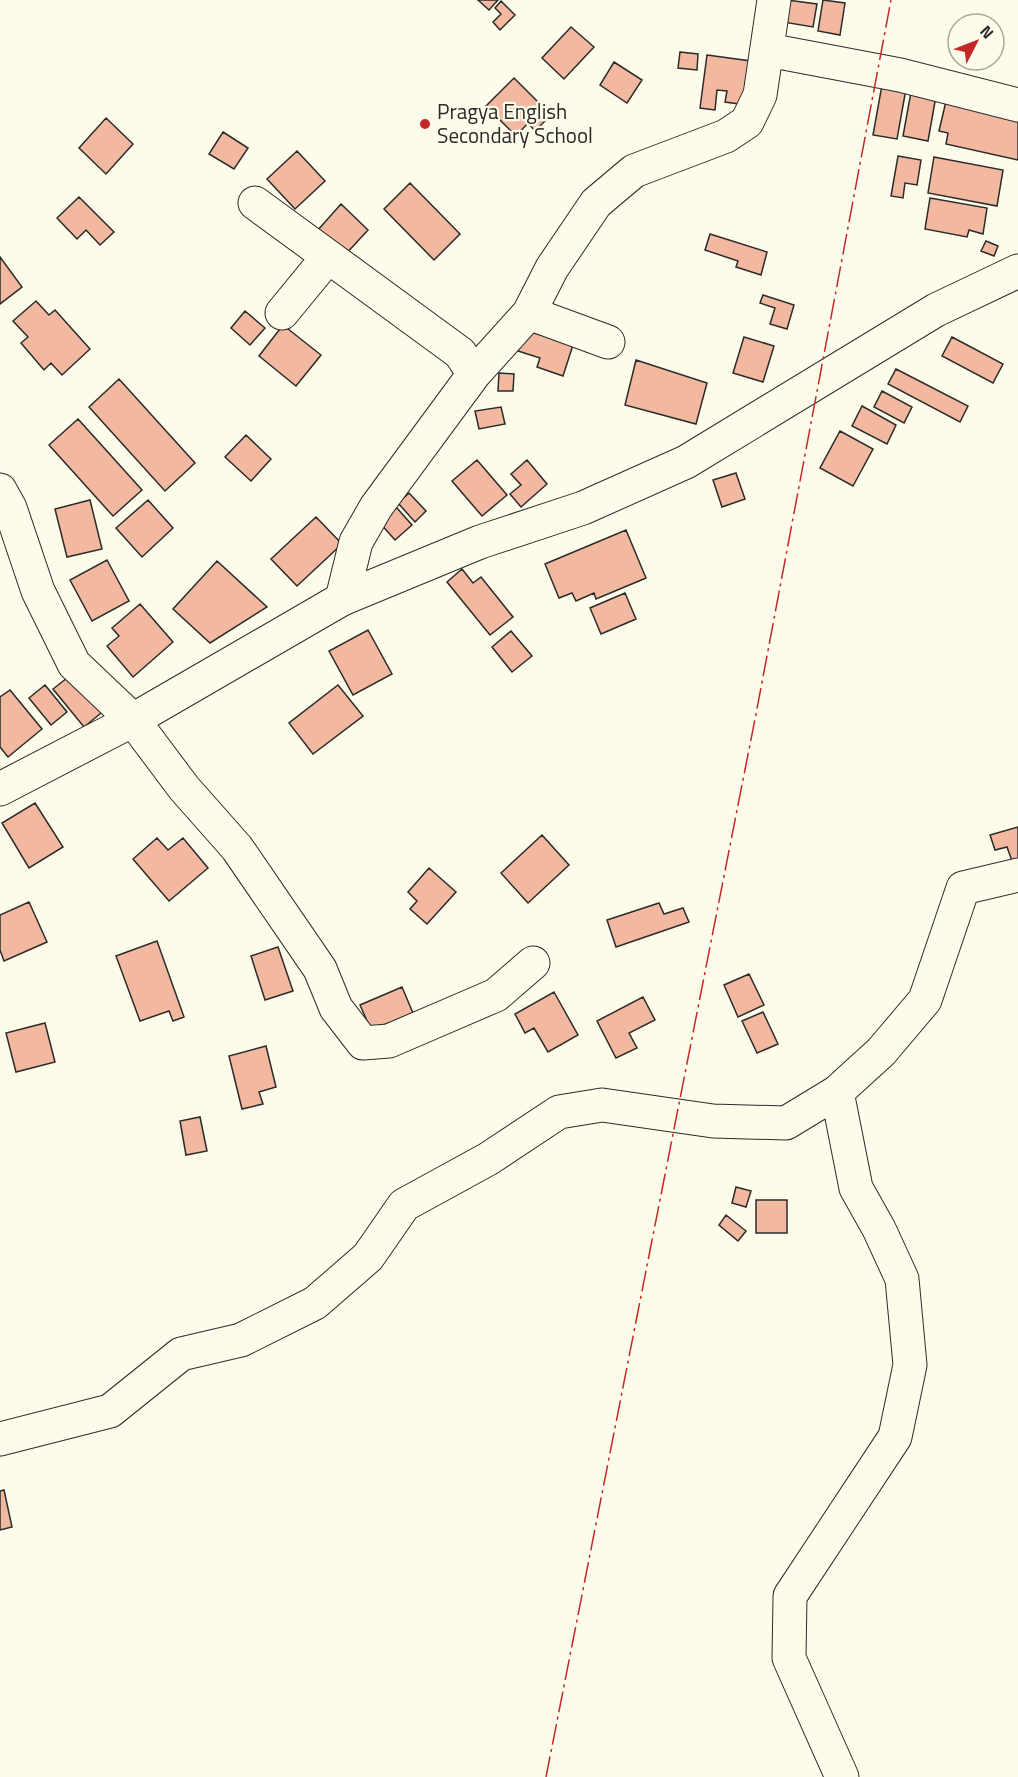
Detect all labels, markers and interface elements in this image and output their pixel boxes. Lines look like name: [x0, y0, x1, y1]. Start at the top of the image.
north arrow: [946, 12, 1006, 72]
text: N: [975, 20, 1000, 44]
place label: Pragya English Secondary School: [437, 95, 593, 151]
marker: Pragya English Secondary School: [418, 117, 432, 131]

